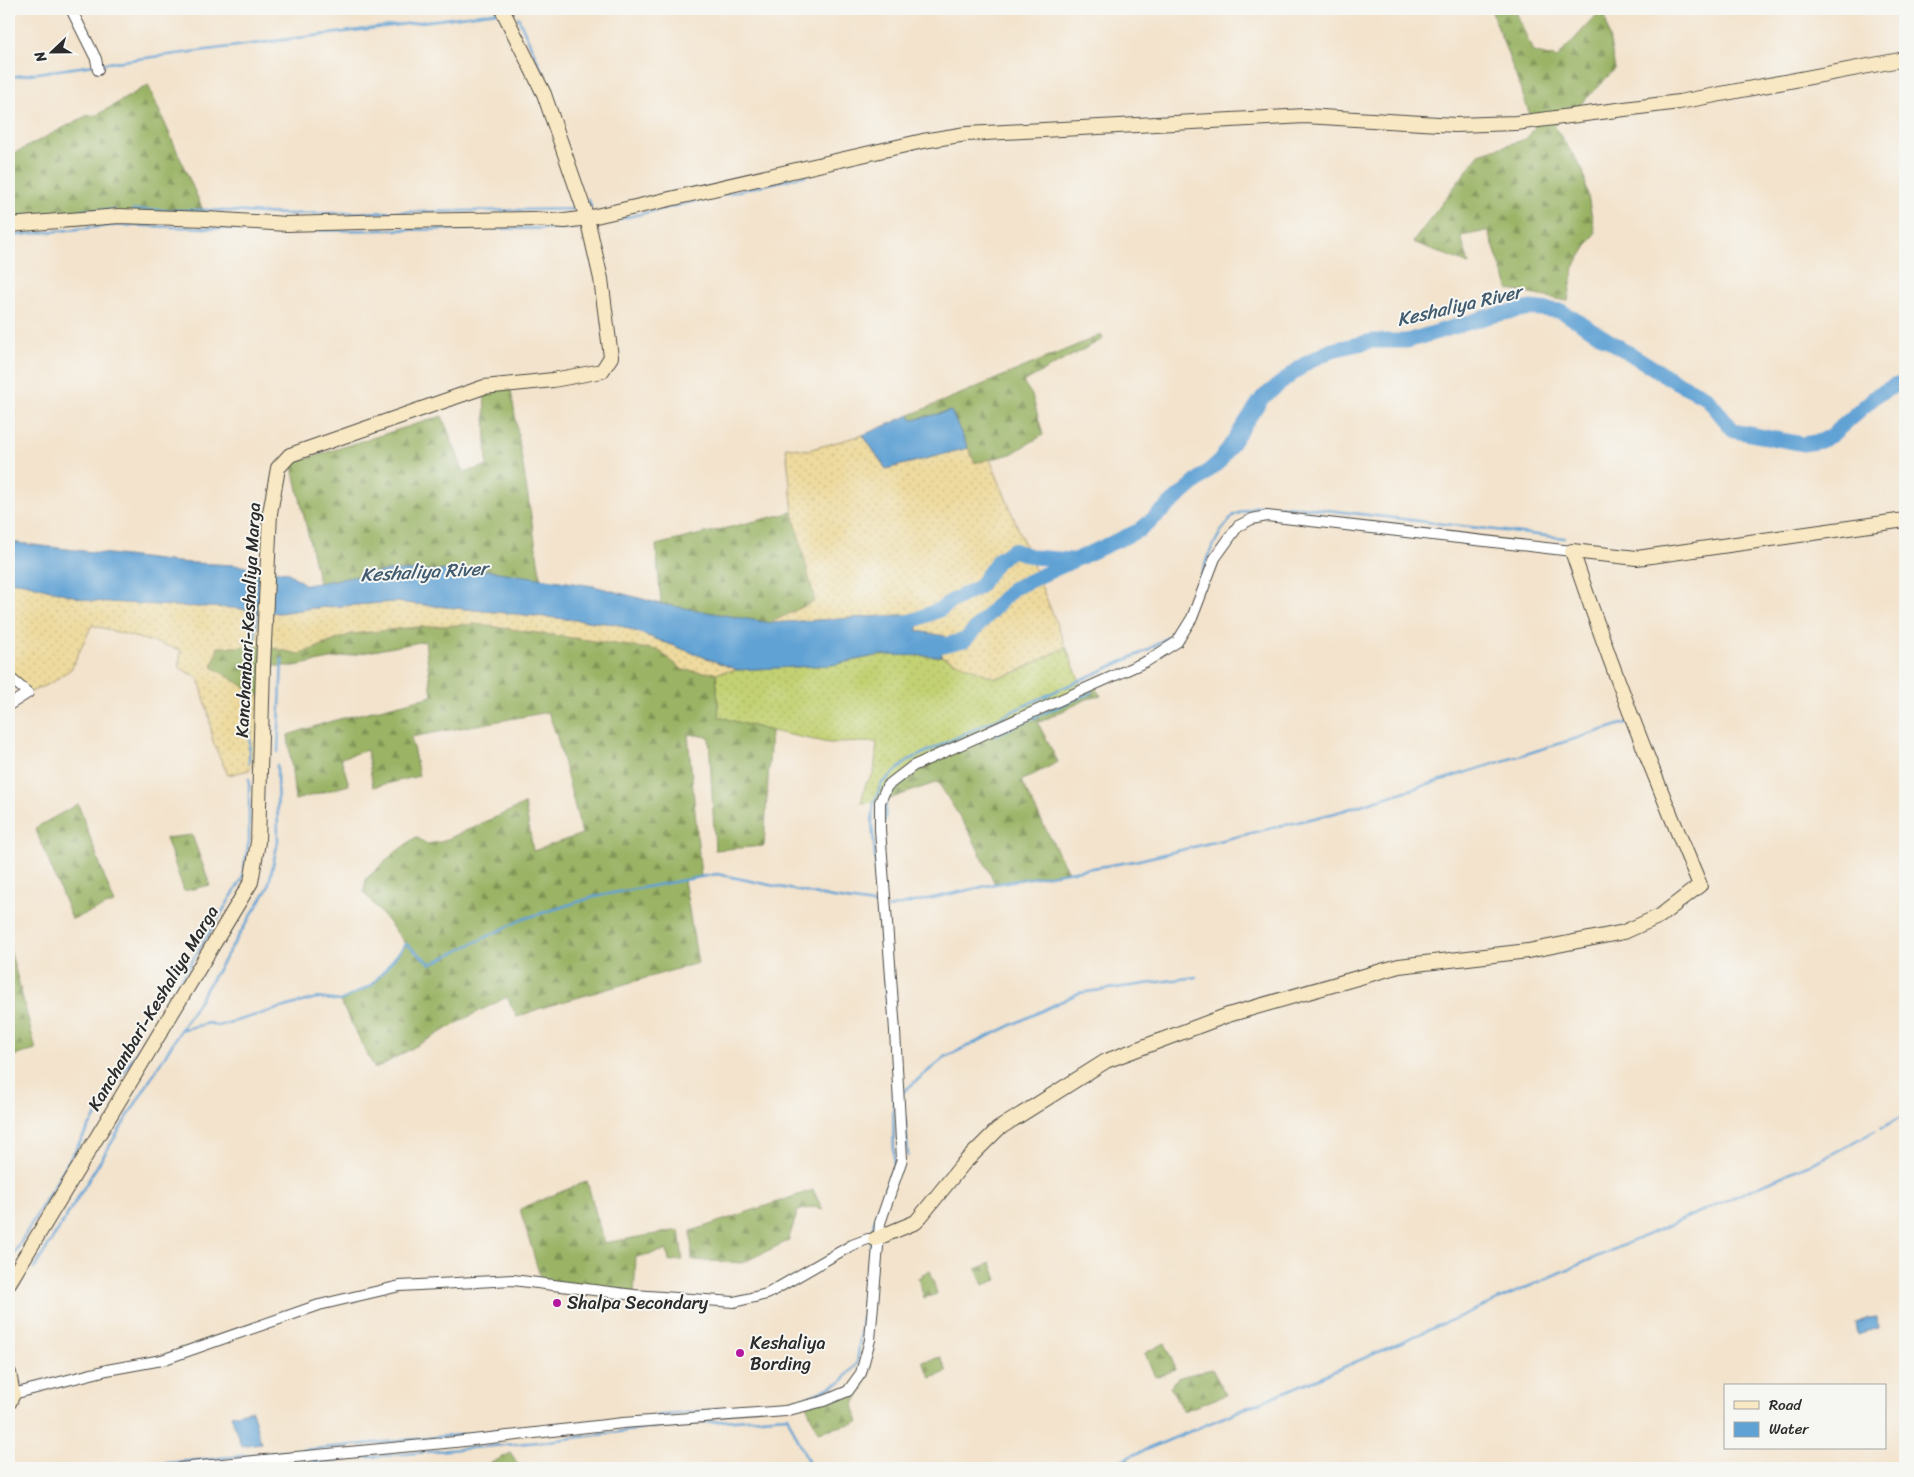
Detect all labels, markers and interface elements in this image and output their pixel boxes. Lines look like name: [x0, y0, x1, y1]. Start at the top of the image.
north arrow: [28, 28, 78, 78]
text: N: [27, 47, 54, 67]
water label: Keshaliya River: [1393, 274, 1528, 336]
street label: Kanchanbari-Keshaliya Marga: [226, 502, 270, 738]
water label: Keshaliya River: [360, 552, 492, 591]
street label: Kanchanbari-Keshaliya Marga: [79, 899, 227, 1117]
place label: Shalpa Secondary: [567, 1287, 709, 1319]
marker: Shalpa Secondary: [551, 1297, 563, 1309]
place label: Keshaliya Bording: [750, 1327, 825, 1380]
marker: Keshaliya Bording: [734, 1347, 746, 1359]
legend: [1724, 1384, 1886, 1450]
text: Road: [1769, 1392, 1802, 1418]
text: Water: [1769, 1416, 1809, 1442]

